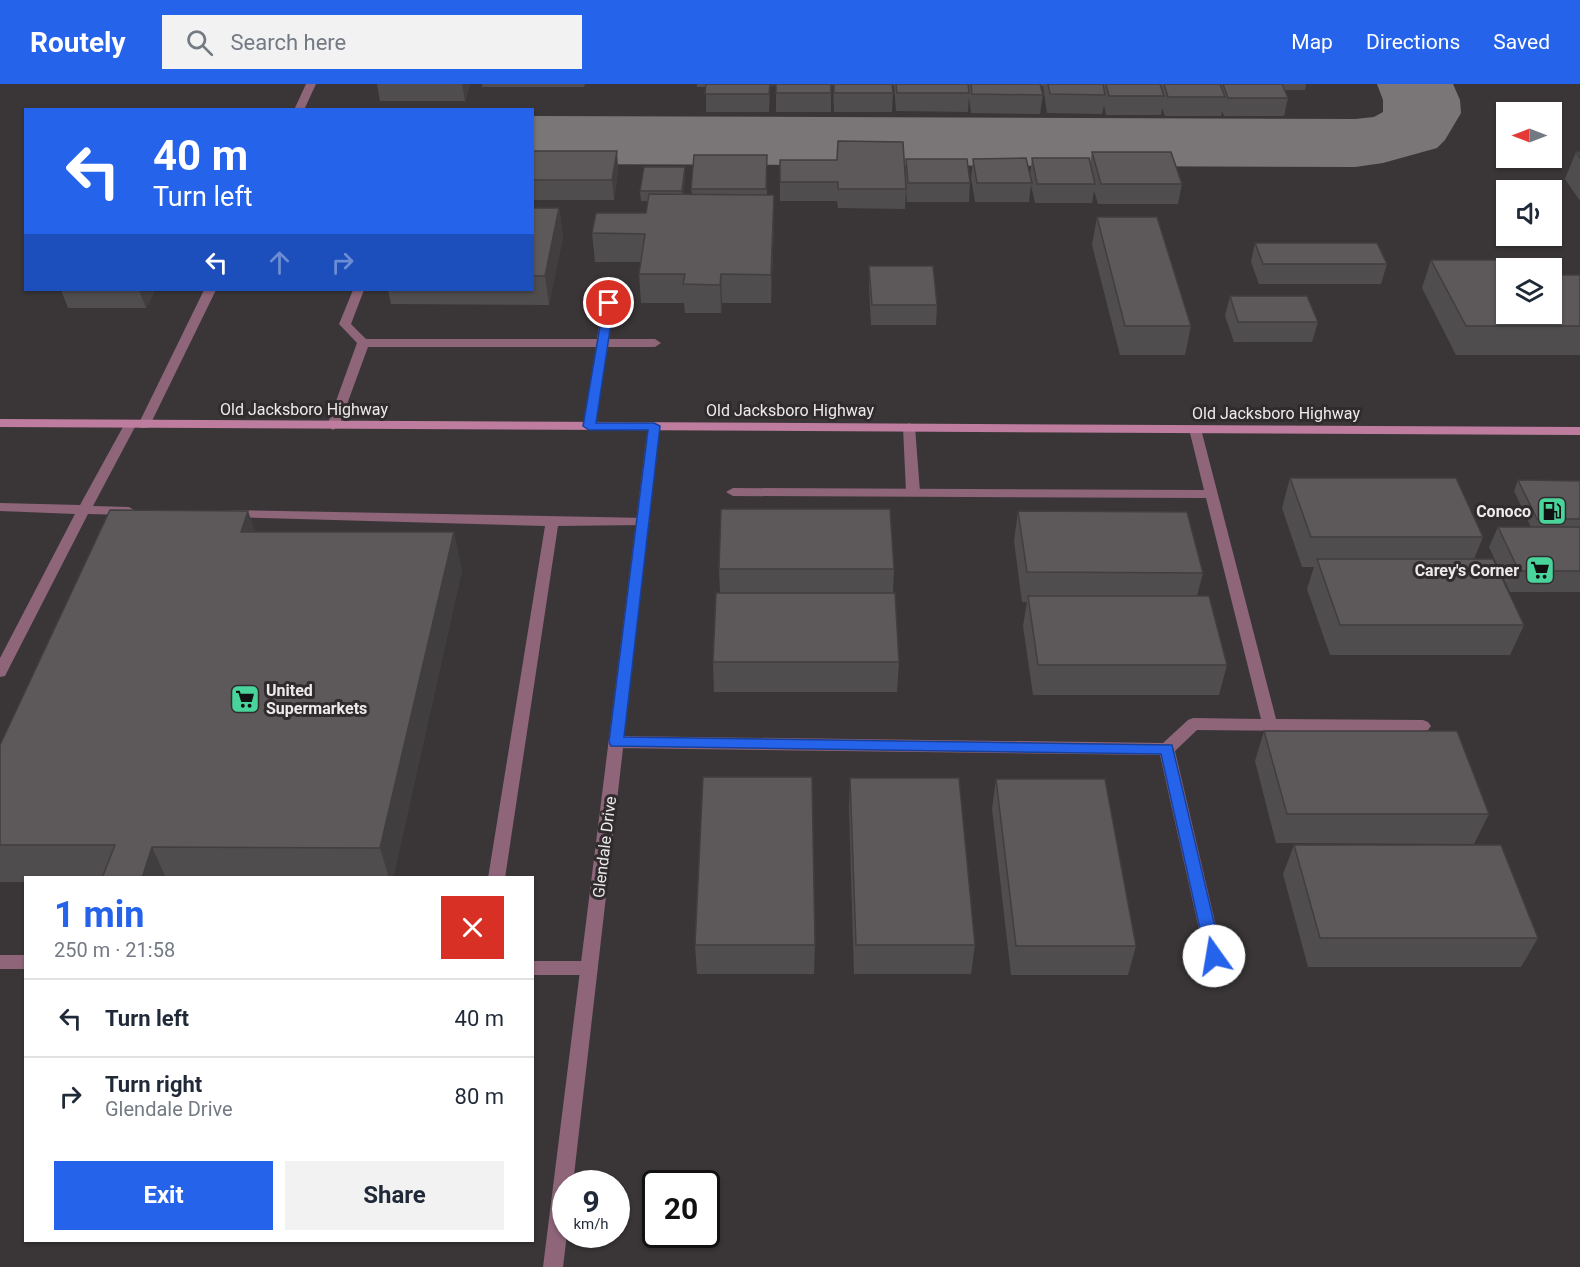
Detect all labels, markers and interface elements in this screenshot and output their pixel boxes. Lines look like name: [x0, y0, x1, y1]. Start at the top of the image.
search box: [162, 15, 582, 69]
text: Routely: [30, 26, 126, 59]
icon: search: [183, 26, 216, 59]
text: Search here: [231, 30, 346, 55]
text: Map: [1291, 30, 1333, 54]
text: Directions: [1366, 30, 1460, 54]
text: Saved: [1493, 30, 1550, 54]
north arrow: [1496, 102, 1562, 168]
map controls: [1496, 102, 1562, 324]
text: 40 m: [153, 131, 248, 180]
icon: left: [54, 132, 132, 210]
button: sound: [1496, 180, 1562, 246]
text: Turn left: [153, 181, 253, 213]
icon: left: [200, 246, 233, 279]
icon: ahead: [263, 246, 296, 279]
icon: right: [326, 246, 359, 279]
button: layers: [1496, 258, 1562, 324]
pin: [583, 277, 634, 328]
icon: arrive: [592, 286, 625, 319]
street label: Old Jacksboro Highway: [220, 400, 388, 419]
street label: Old Jacksboro Highway: [706, 401, 874, 420]
street label: Old Jacksboro Highway: [1192, 404, 1360, 423]
fuel station icon: Conoco: [1536, 495, 1568, 527]
place label: Conoco: [1476, 502, 1531, 521]
supermarket icon: Carey's Corner: [1524, 554, 1556, 586]
place label: Carey's Corner: [1415, 561, 1519, 580]
place label: United Supermarkets: [266, 681, 367, 718]
supermarket icon: United Supermarkets: [229, 683, 261, 715]
street label: Glendale Drive: [589, 795, 620, 899]
text: 1 min: [54, 894, 145, 936]
button: close: [441, 896, 504, 959]
position arrow: [1182, 924, 1246, 988]
text: 250 m · 21:58: [54, 938, 175, 962]
icon: left: [54, 1002, 87, 1035]
text: Turn left: [105, 1006, 189, 1031]
text: 40 m: [455, 1006, 504, 1031]
text: Turn right: [105, 1072, 202, 1097]
icon: right: [54, 1080, 87, 1113]
text: 80 m: [455, 1084, 504, 1109]
text: Glendale Drive: [105, 1097, 233, 1121]
button: Exit: [54, 1161, 273, 1230]
button: Share: [285, 1161, 504, 1230]
speed limit sign: 20: [642, 1170, 720, 1248]
text: 9: [582, 1184, 600, 1219]
text: km/h: [573, 1215, 609, 1233]

